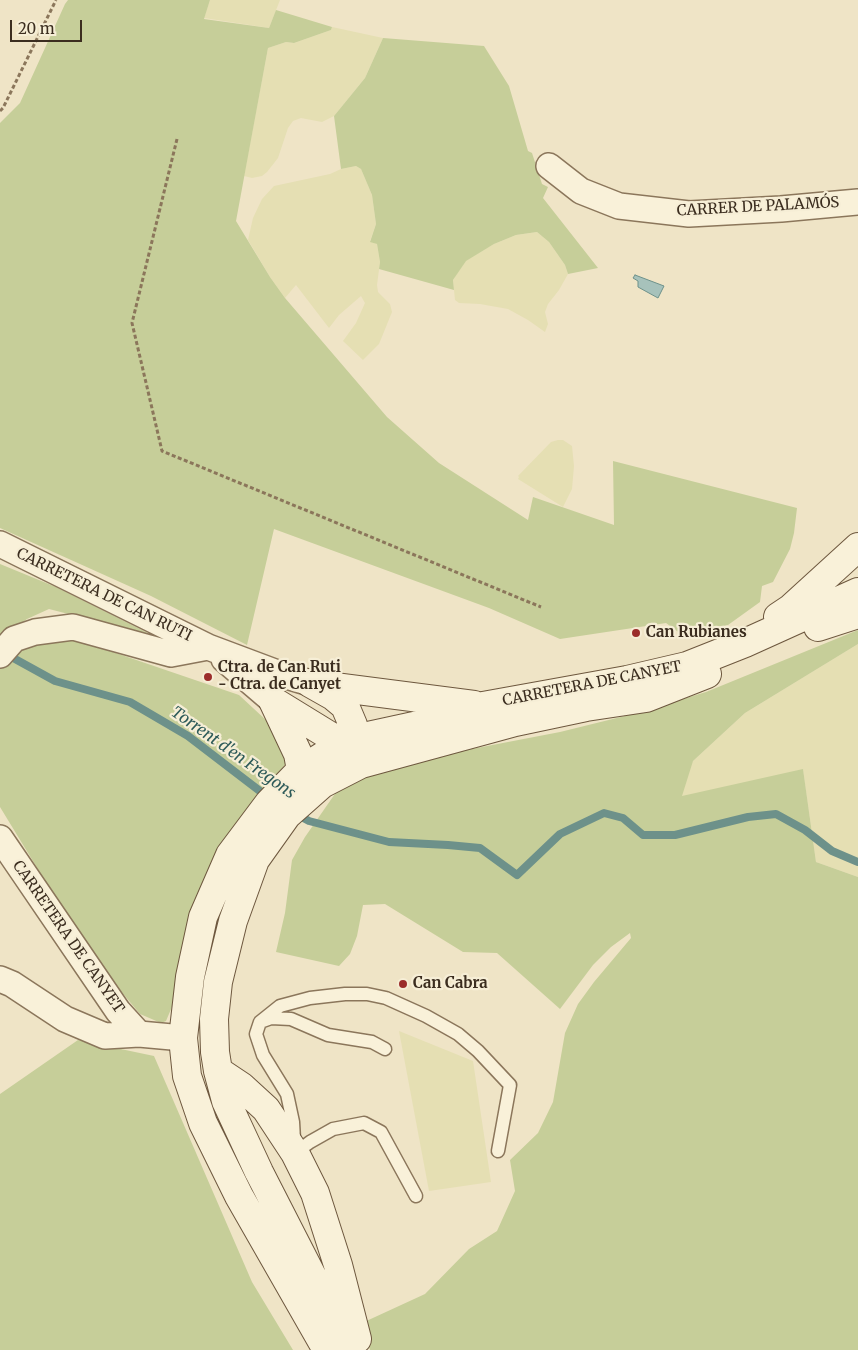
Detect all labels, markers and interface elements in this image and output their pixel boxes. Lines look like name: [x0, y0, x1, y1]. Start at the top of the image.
scale bar: [12, 10, 85, 42]
text: 20 m: [18, 19, 55, 38]
street label: CARRER DE PALAMÓS: [676, 194, 840, 220]
street label: CARRETERA DE CAN RUTI: [13, 545, 195, 645]
place label: Can Rubianes: [646, 624, 747, 642]
marker: Can Rubianes: [630, 627, 642, 639]
street label: CARRETERA DE CANYET: [501, 658, 683, 710]
place label: Ctra. de Can Ruti - Ctra. de Canyet: [218, 659, 341, 694]
marker: Ctra. de Can Ruti - Ctra. de Canyet: [202, 671, 214, 683]
water label: Torrent d'en Fregons: [167, 703, 299, 803]
street label: CARRETERA DE CANYET: [8, 857, 128, 1017]
place label: Can Cabra: [413, 975, 488, 993]
marker: Can Cabra: [397, 978, 409, 990]

